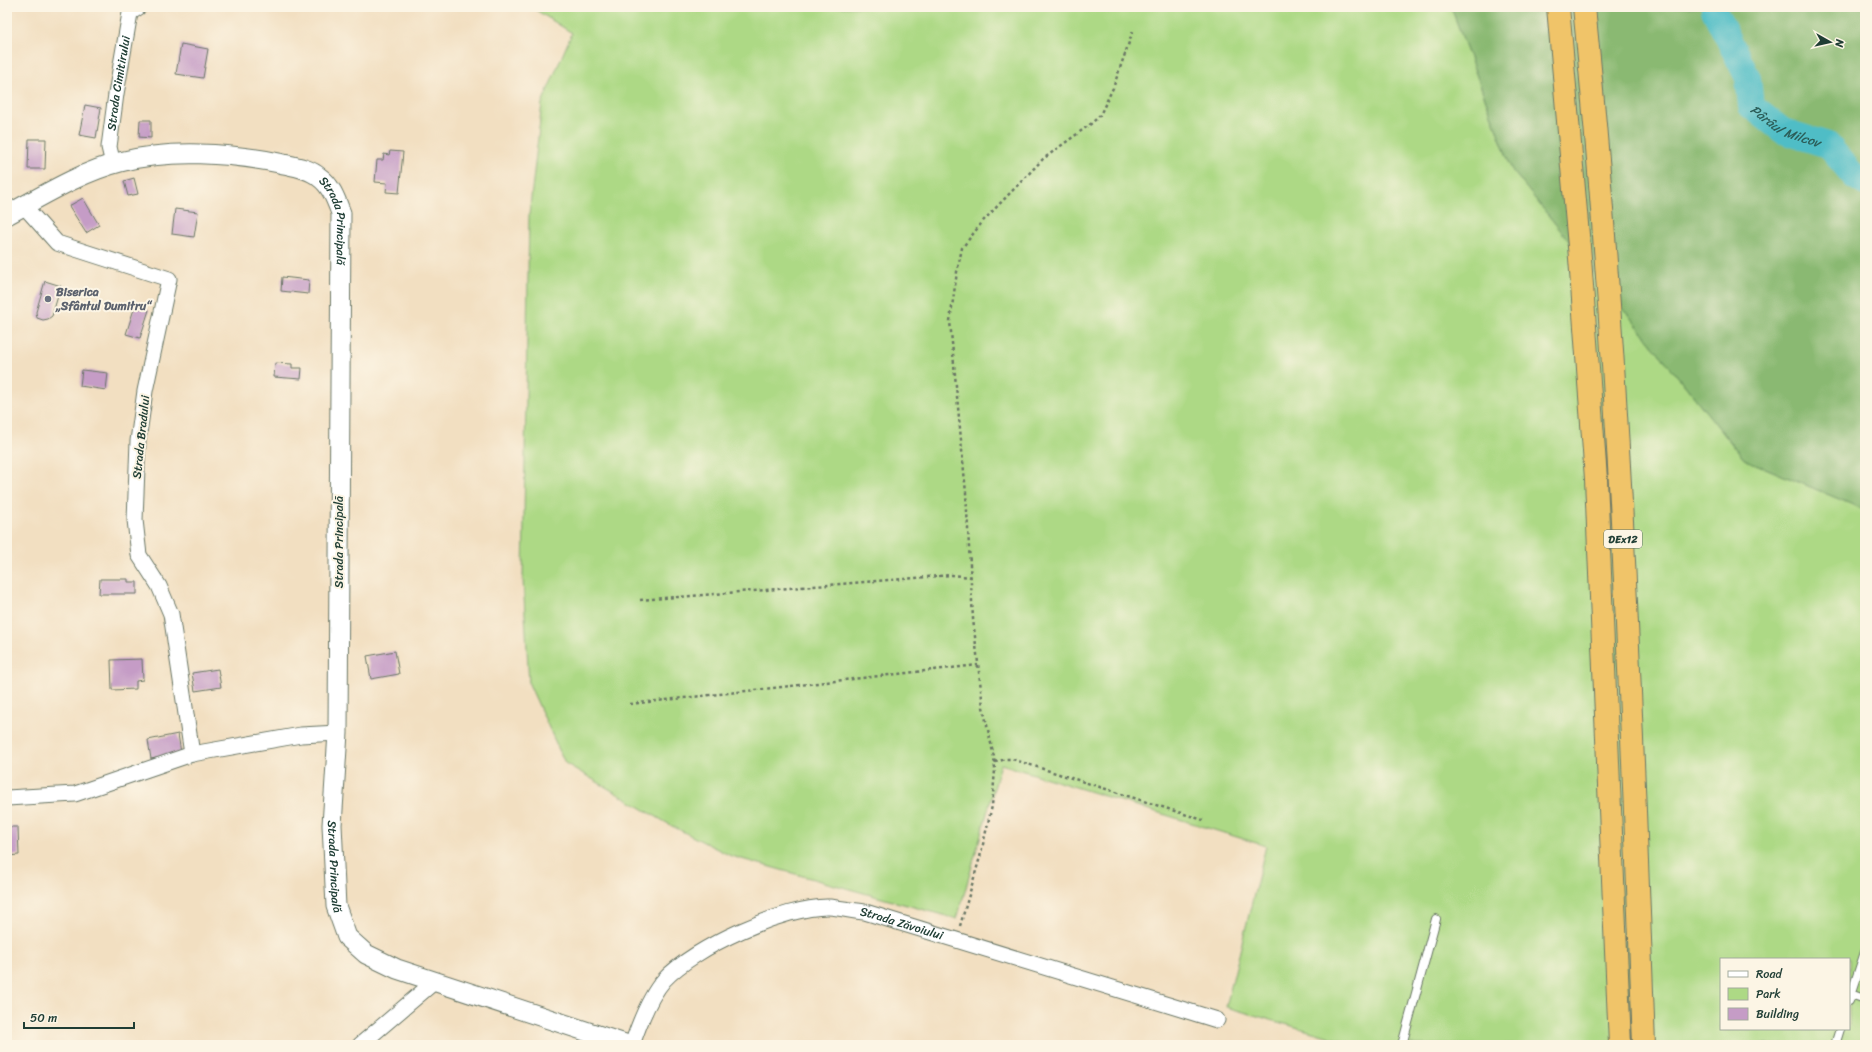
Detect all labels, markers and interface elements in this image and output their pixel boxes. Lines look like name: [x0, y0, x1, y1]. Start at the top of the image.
north arrow: [1810, 22, 1850, 62]
street label: Strada Cimitirului: [100, 33, 137, 132]
text: N: [1829, 37, 1849, 49]
water label: Pârâul Milcov: [1745, 99, 1825, 155]
street label: Strada Principală: [314, 171, 352, 266]
place label: Biserica „Sfântul Dumitru“: [55, 281, 153, 317]
marker: Biserica „Sfântul Dumitru“: [43, 294, 53, 304]
street label: Strada Bradului: [126, 394, 156, 480]
street label: Strada Principală: [328, 495, 350, 588]
road number: DEx12: [1604, 530, 1642, 548]
street label: Strada Principală: [321, 820, 349, 917]
street label: Strada Zăvoiului: [859, 901, 947, 947]
legend: [1720, 958, 1850, 1030]
text: Road: [1756, 963, 1783, 985]
text: Park: [1756, 983, 1781, 1005]
text: Building: [1756, 1003, 1799, 1025]
scale bar: [24, 1004, 134, 1030]
text: 50 m: [30, 1007, 57, 1029]

